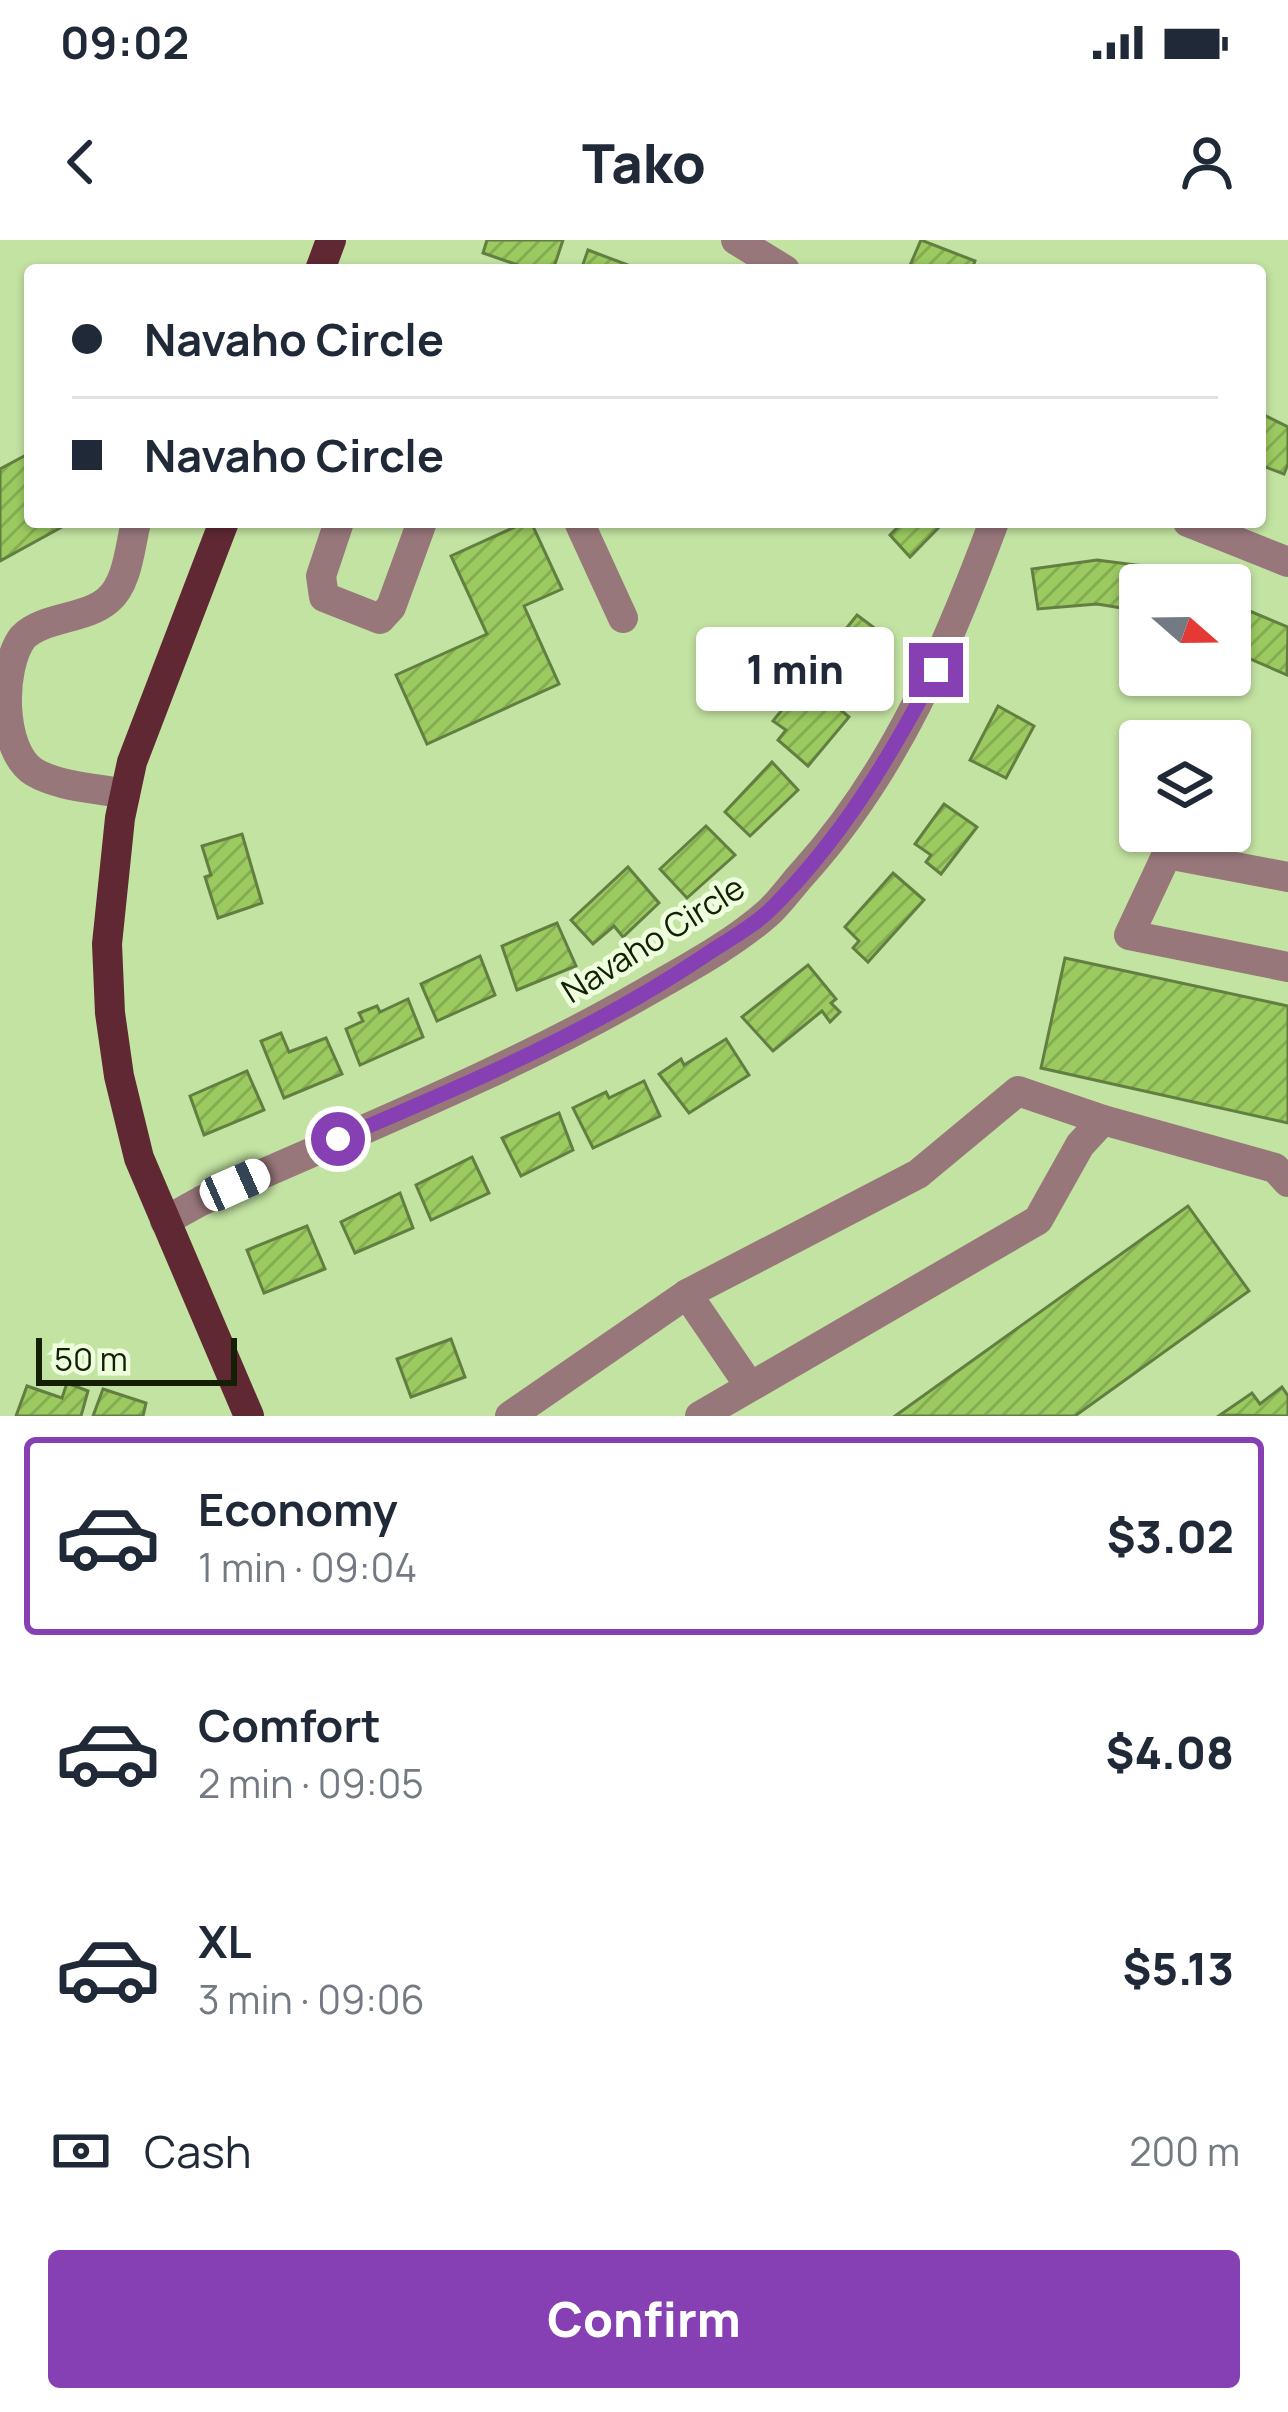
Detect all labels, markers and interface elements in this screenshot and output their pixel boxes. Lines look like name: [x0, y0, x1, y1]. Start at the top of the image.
text: 09:02: [60, 11, 189, 73]
text: Tako: [582, 125, 706, 199]
icon: back: [48, 129, 114, 195]
icon: person: [1174, 129, 1240, 195]
text: Navaho Circle: [144, 308, 444, 370]
text: Navaho Circle: [144, 424, 444, 486]
north arrow: [1119, 564, 1251, 696]
map controls: [1119, 564, 1251, 852]
callout: 1 min: [696, 628, 894, 712]
text: 1 min: [746, 642, 844, 696]
route end: [909, 643, 963, 697]
button: layers: [1119, 720, 1251, 852]
street label: Navaho Circle: [553, 864, 753, 1013]
route start: [311, 1112, 365, 1166]
car: [195, 1154, 275, 1216]
scale bar: [36, 1332, 237, 1385]
text: 50 m: [54, 1336, 128, 1381]
text: Economy: [198, 1478, 398, 1540]
icon: car: [54, 1482, 162, 1590]
text: $3.02: [1107, 1505, 1234, 1567]
text: 1 min · 09:04: [198, 1540, 417, 1594]
text: Comfort: [198, 1694, 381, 1756]
icon: car: [54, 1698, 162, 1806]
text: $4.08: [1106, 1721, 1234, 1783]
text: 2 min · 09:05: [198, 1756, 424, 1810]
text: XL: [198, 1910, 252, 1972]
icon: car: [54, 1914, 162, 2022]
text: $5.13: [1123, 1937, 1234, 1999]
text: 3 min · 09:06: [198, 1972, 425, 2026]
icon: cash: [48, 2118, 114, 2184]
text: Cash: [144, 2120, 252, 2182]
text: 200 m: [1129, 2124, 1240, 2178]
button: Confirm: [48, 2250, 1240, 2388]

